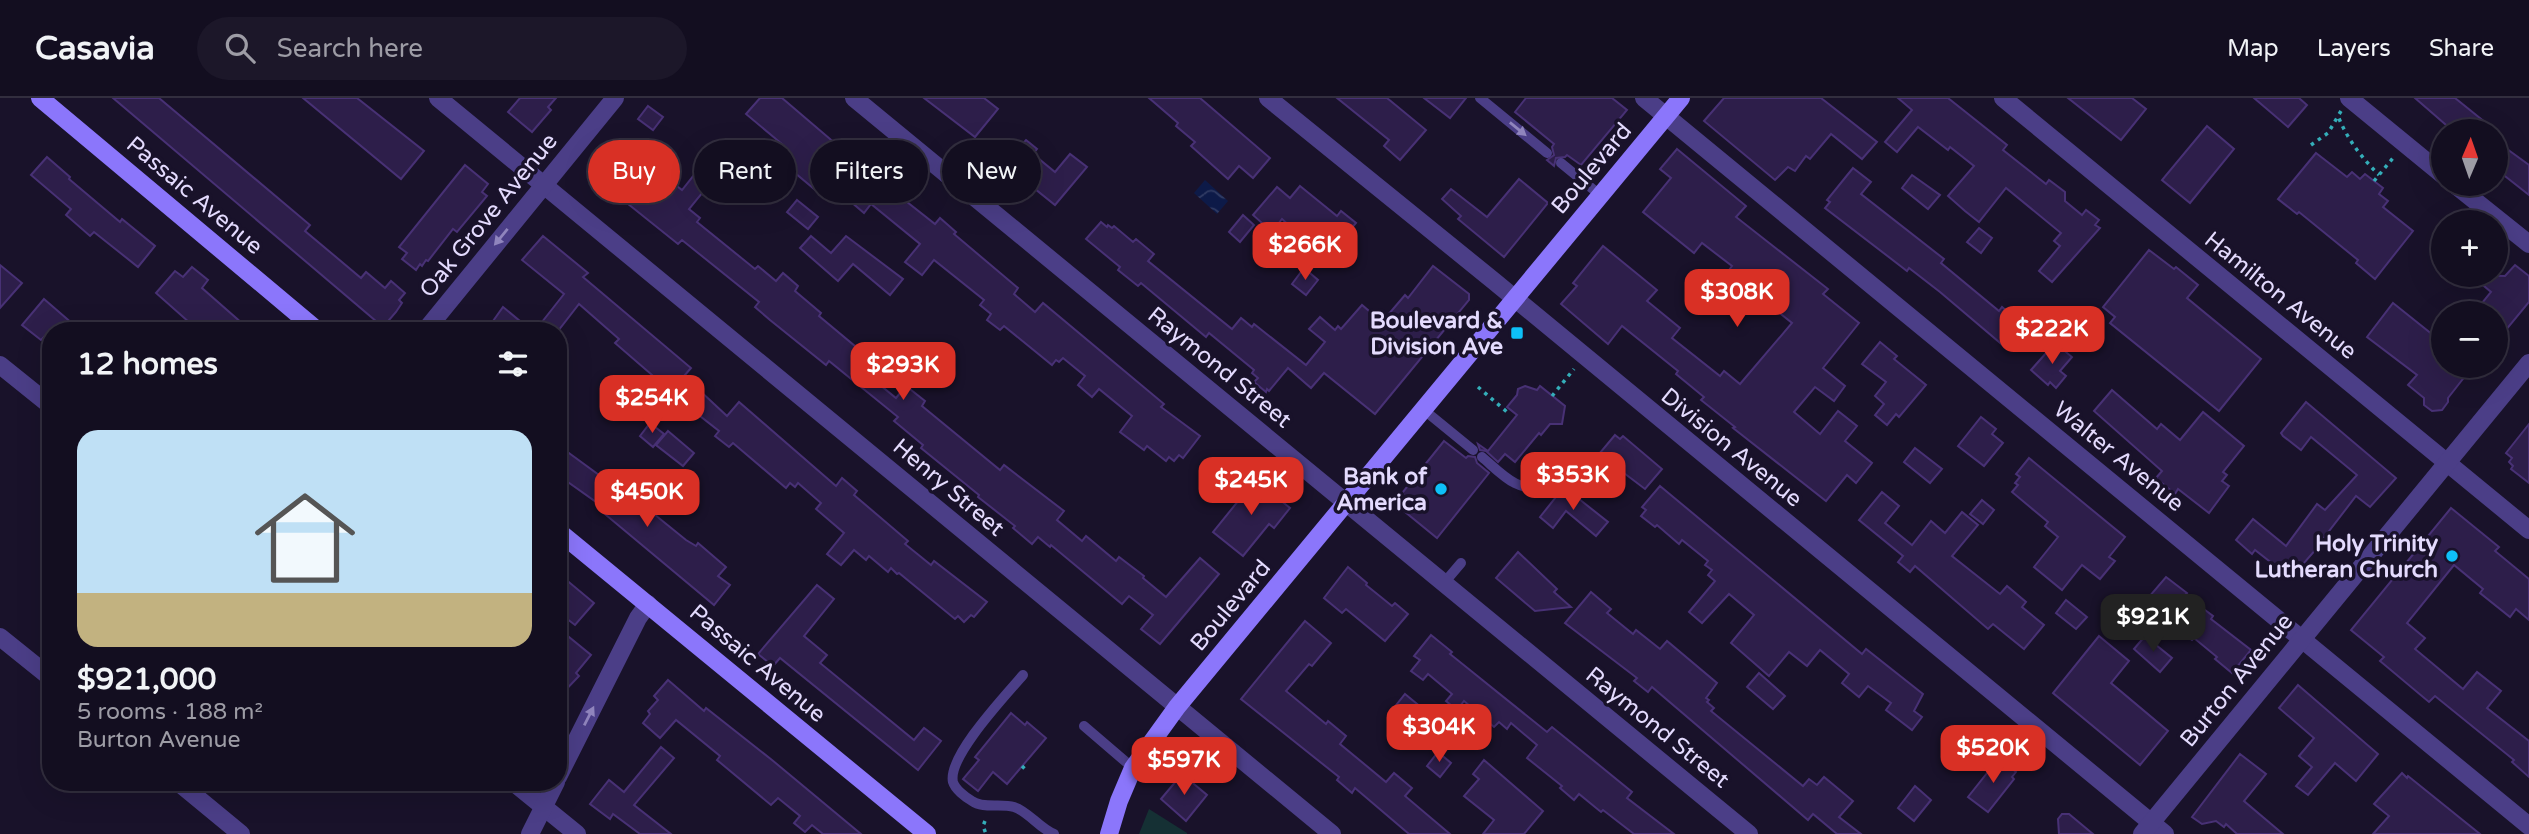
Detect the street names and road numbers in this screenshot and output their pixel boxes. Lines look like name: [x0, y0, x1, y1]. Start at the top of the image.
street label: Boulevard: [1546, 117, 1638, 220]
street label: Oak Grove Avenue: [414, 128, 564, 303]
street label: Passaic Avenue: [121, 131, 268, 261]
street label: Hamilton Avenue: [2199, 226, 2362, 366]
street label: Raymond Street: [1142, 301, 1297, 434]
street label: Division Avenue: [1655, 382, 1808, 513]
street label: Walter Avenue: [2047, 396, 2189, 518]
street label: Henry Street: [887, 433, 1010, 543]
street label: Boulevard: [1185, 554, 1277, 657]
street label: Passaic Avenue: [684, 599, 831, 729]
street label: Burton Avenue: [2174, 608, 2299, 753]
street label: Raymond Street: [1580, 661, 1735, 794]

